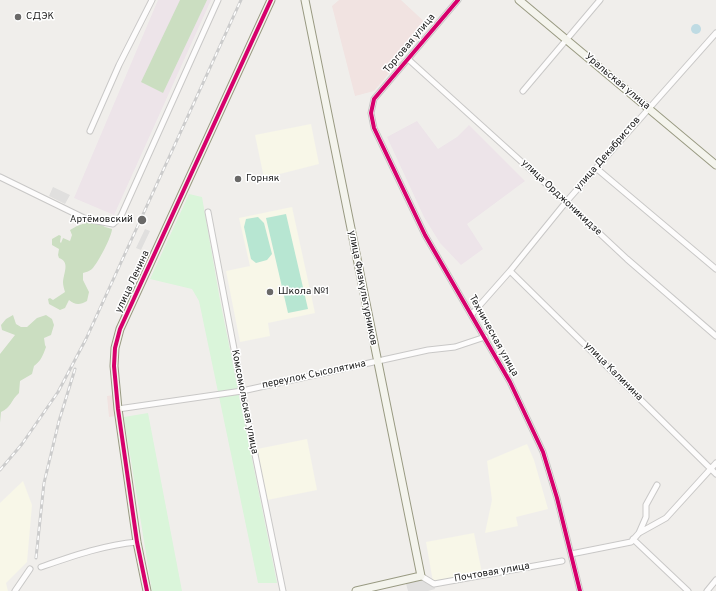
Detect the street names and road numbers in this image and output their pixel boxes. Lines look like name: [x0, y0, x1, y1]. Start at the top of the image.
street label: Торговая улица: [382, 12, 438, 76]
street label: Уральская улица: [582, 51, 652, 113]
street label: улица Декабристов: [573, 114, 643, 194]
street label: улица Орджоникидзе: [518, 157, 604, 239]
street label: улица Физкультурников: [345, 230, 379, 346]
street label: улица Ленина: [113, 249, 153, 315]
street label: Техническая улица: [466, 293, 520, 379]
street label: улица Калинина: [581, 340, 645, 404]
street label: Комсомольская улица: [228, 349, 260, 455]
street label: переулок Сысолятина: [261, 358, 367, 392]
street label: Почтовая улица: [453, 560, 531, 586]

